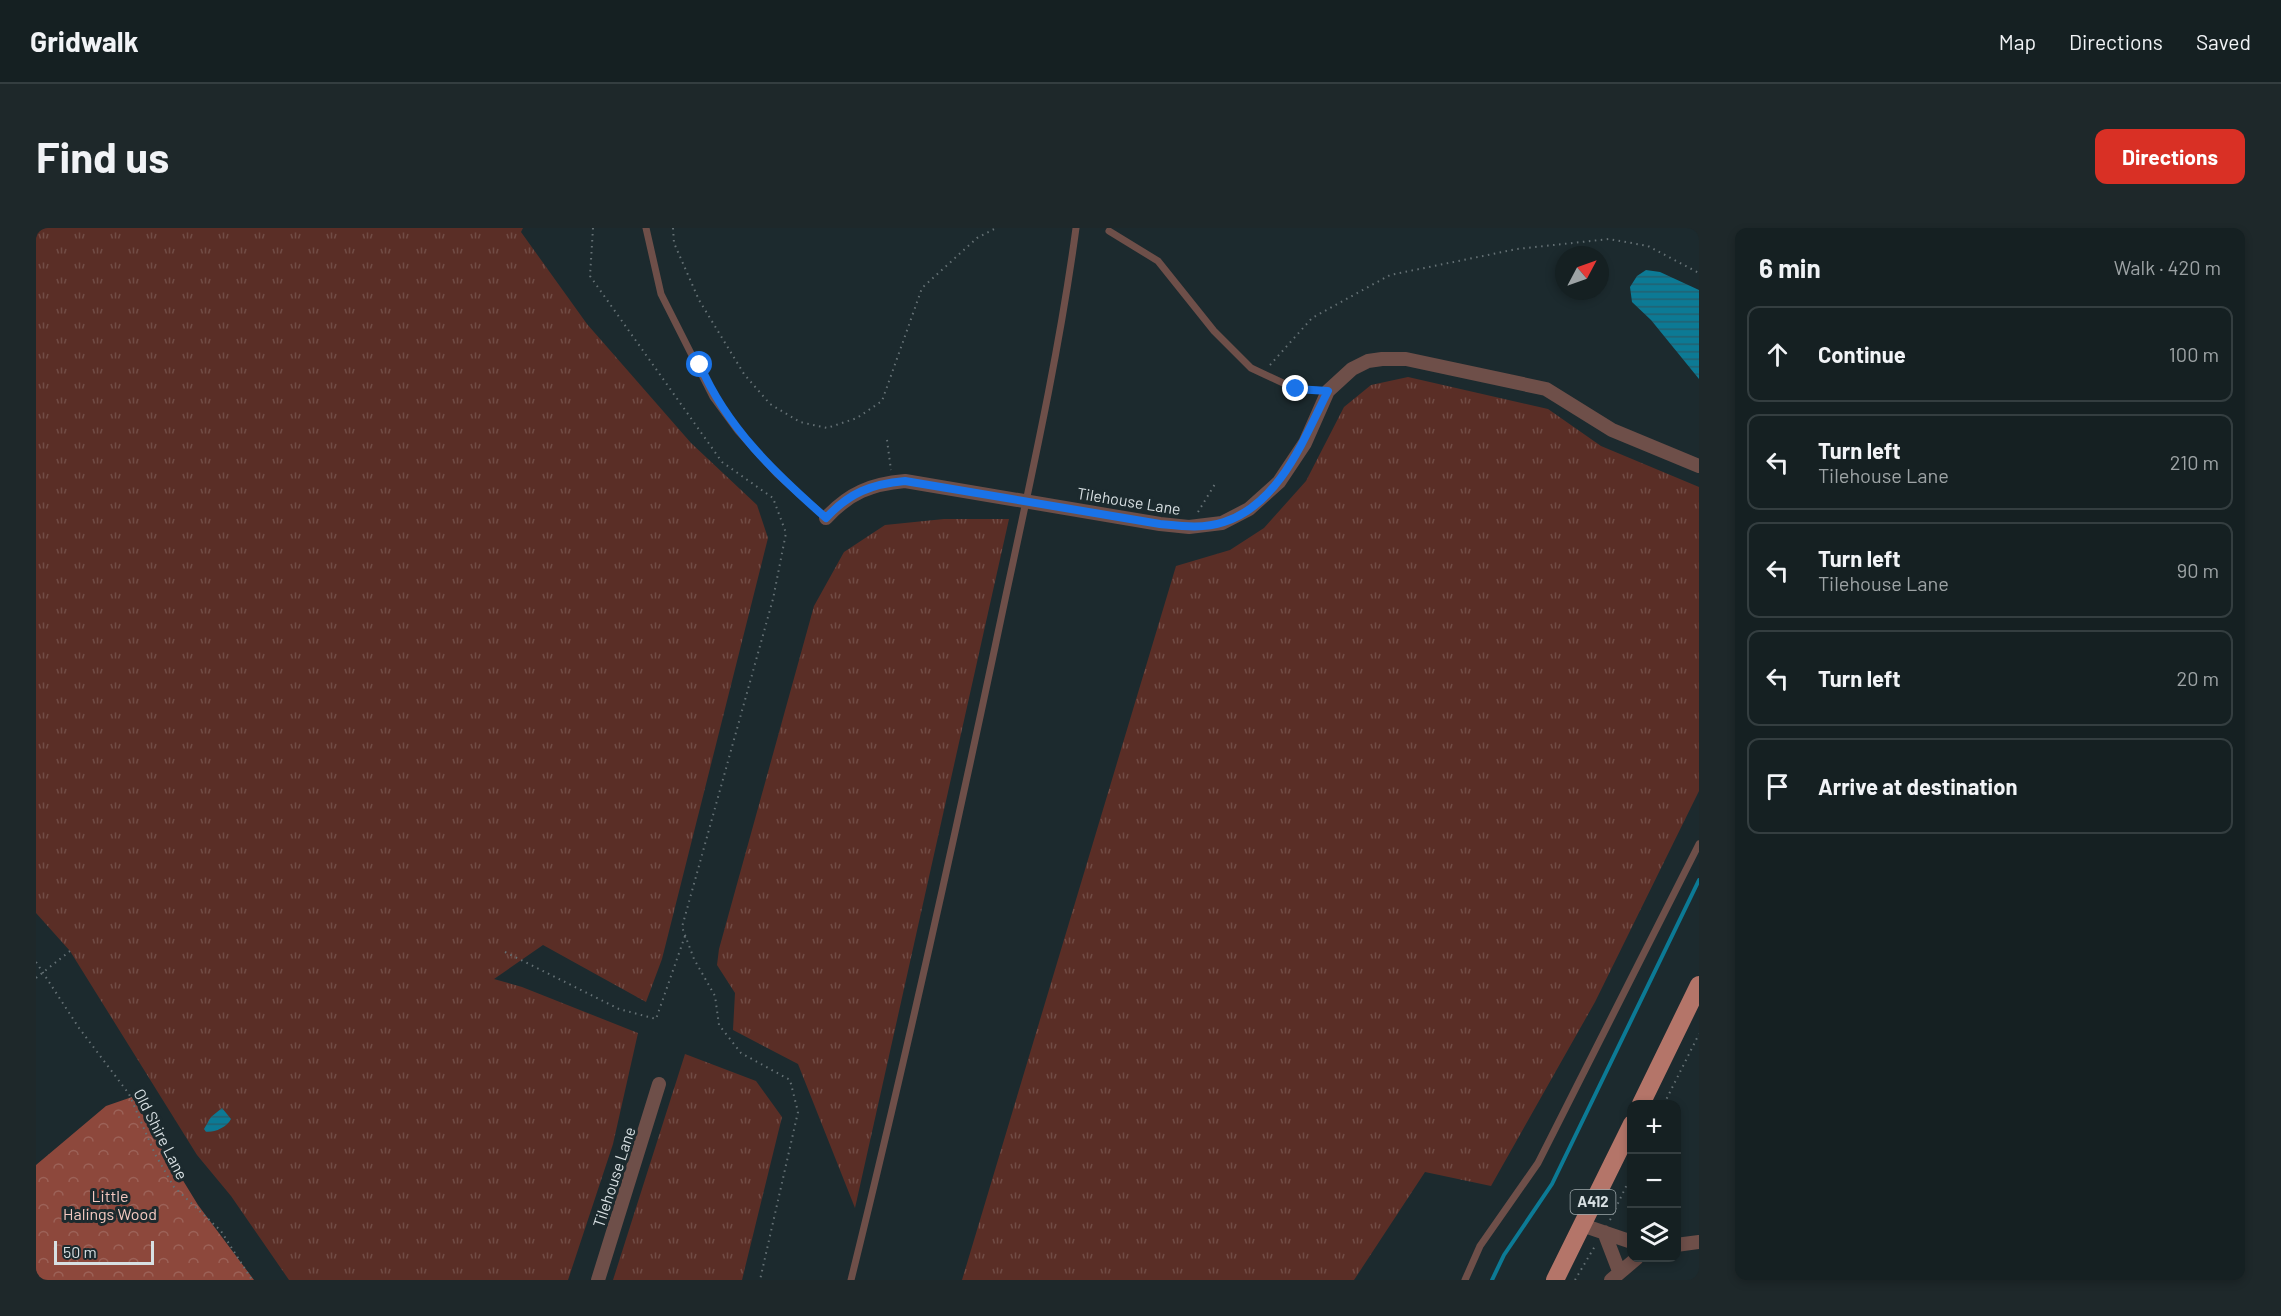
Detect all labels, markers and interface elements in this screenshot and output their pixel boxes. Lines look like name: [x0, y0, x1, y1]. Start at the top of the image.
text: Gridwalk: [30, 24, 139, 58]
text: Map: [1999, 29, 2036, 54]
text: Directions: [2069, 29, 2163, 54]
text: Saved: [2196, 29, 2251, 54]
button: Directions: [2095, 129, 2245, 184]
text: Find us: [36, 131, 169, 181]
north arrow: [1555, 246, 1609, 300]
text: 6 min: [1759, 252, 1821, 283]
text: Walk · 420 m: [2114, 255, 2221, 279]
icon: ahead: [1761, 338, 1794, 371]
text: Continue: [1818, 341, 1906, 367]
text: 100 m: [2169, 342, 2219, 366]
route start: [686, 351, 712, 377]
route end: [1282, 375, 1308, 401]
text: Turn left: [1818, 437, 1901, 463]
icon: left: [1761, 446, 1794, 479]
text: 210 m: [2170, 450, 2219, 474]
text: Tilehouse Lane: [1818, 463, 1949, 487]
street label: Tilehouse Lane: [1076, 483, 1182, 518]
text: Turn left: [1818, 545, 1901, 571]
icon: left: [1761, 554, 1794, 587]
text: 90 m: [2177, 558, 2219, 582]
text: Tilehouse Lane: [1818, 571, 1949, 595]
icon: left: [1761, 662, 1794, 695]
text: Turn left: [1818, 665, 1901, 691]
text: 20 m: [2176, 666, 2219, 690]
icon: arrive: [1761, 770, 1794, 803]
text: Arrive at destination: [1818, 773, 2017, 799]
street label: Old Shire Lane: [130, 1085, 192, 1182]
map controls: [1627, 1100, 1681, 1262]
button: +: [1627, 1100, 1681, 1154]
street label: Tilehouse Lane: [588, 1124, 639, 1230]
button: −: [1627, 1154, 1681, 1208]
park label: Little Halings Wood: [63, 1186, 157, 1223]
road number: A412: [1570, 1190, 1616, 1214]
button: layers: [1627, 1208, 1681, 1262]
scale bar: [54, 1238, 154, 1266]
text: 50 m: [63, 1242, 97, 1261]

